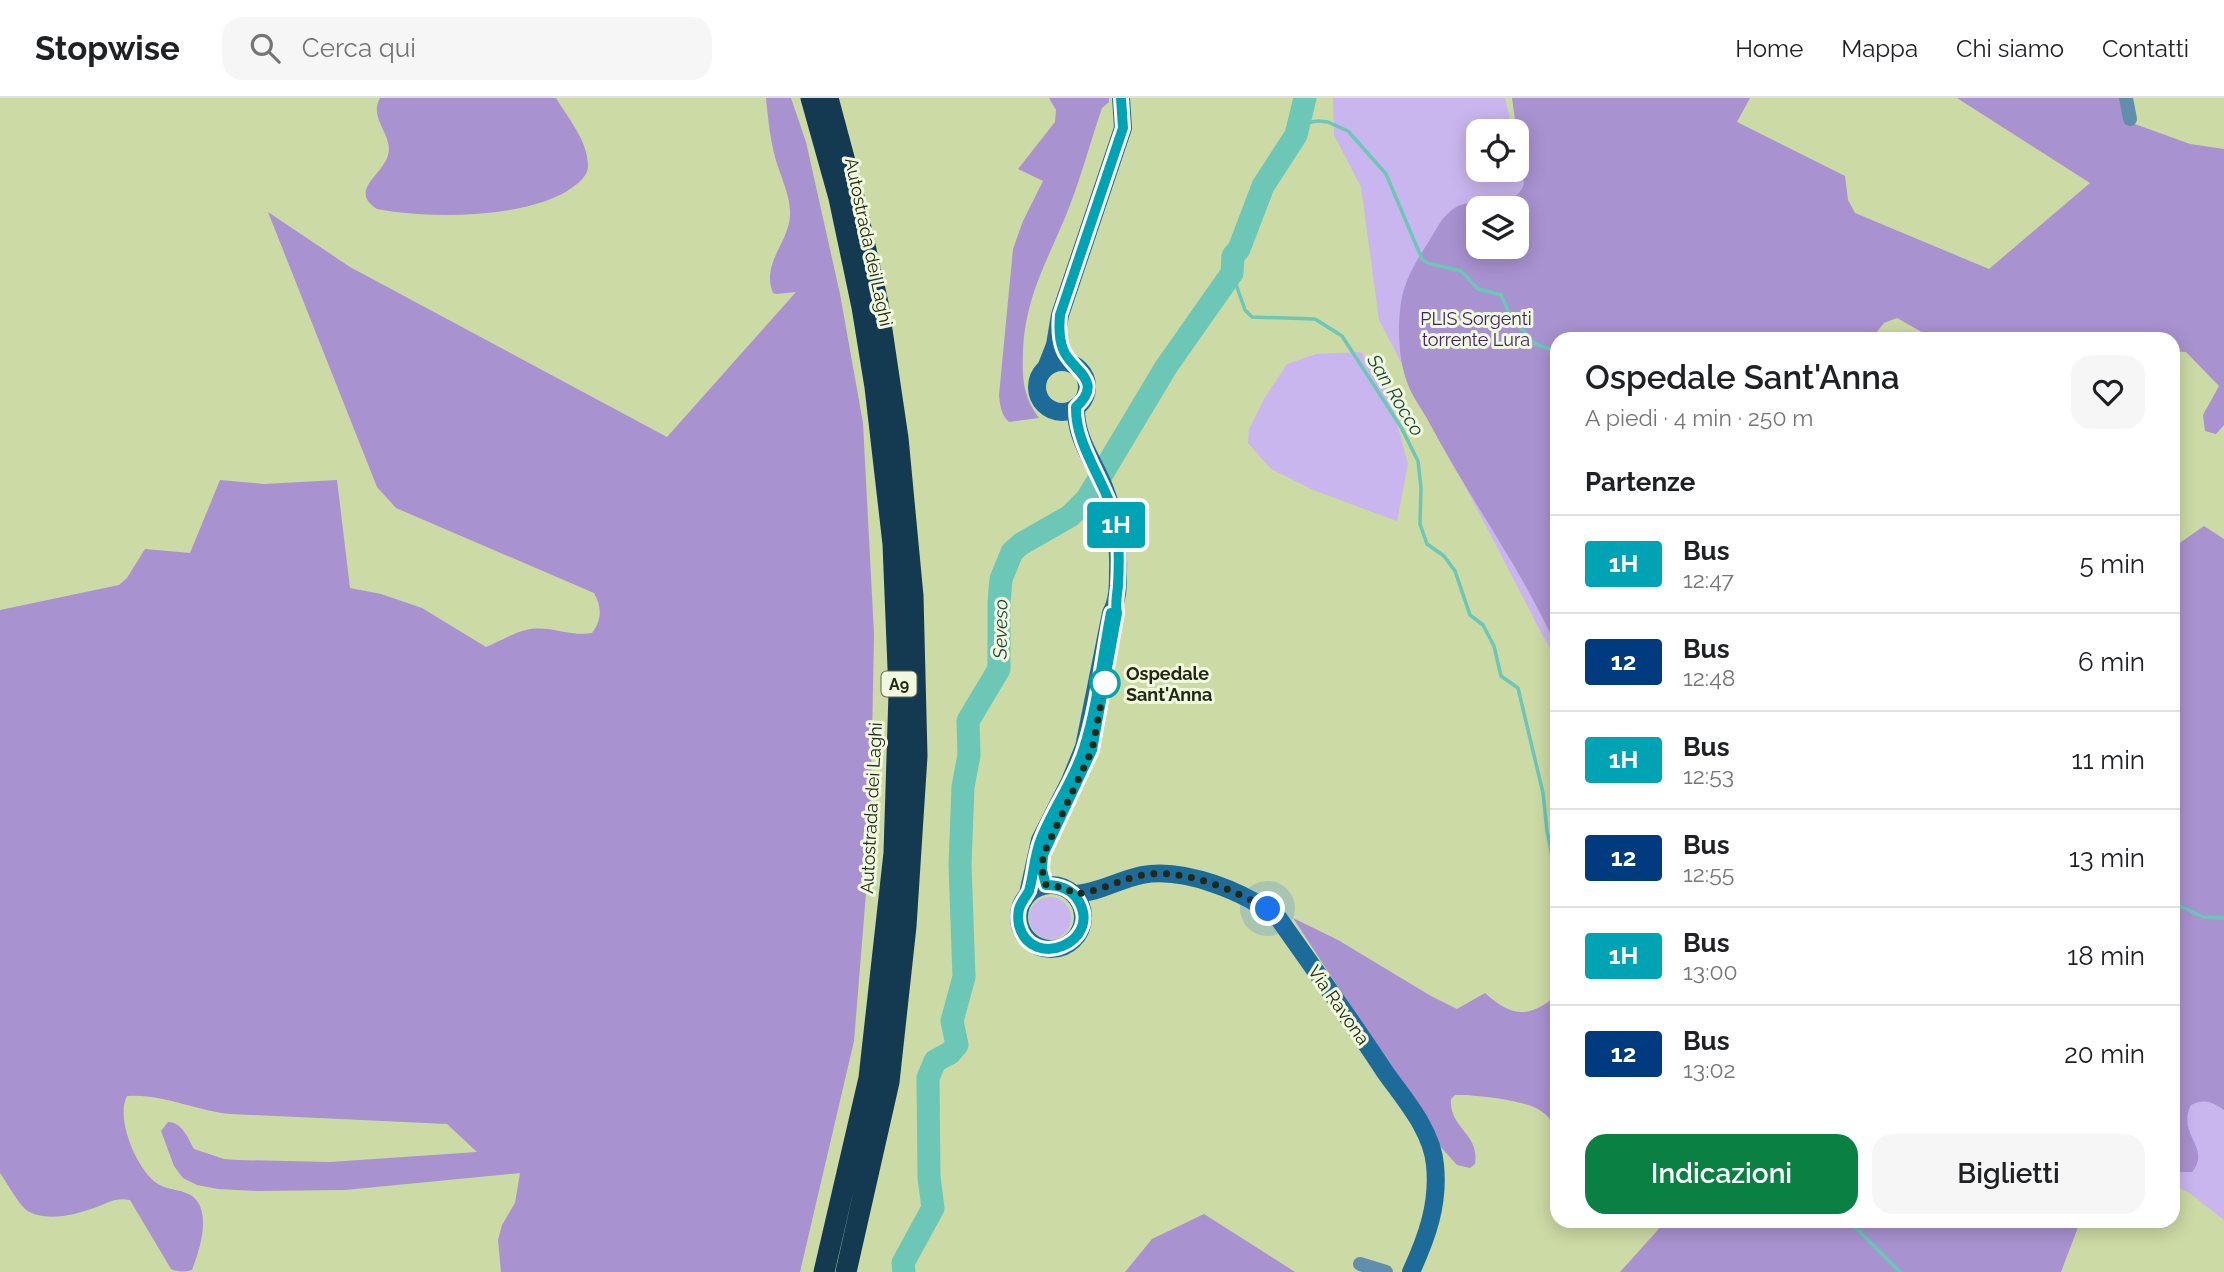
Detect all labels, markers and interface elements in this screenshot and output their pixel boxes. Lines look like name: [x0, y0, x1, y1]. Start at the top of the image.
search box: [222, 17, 712, 80]
text: Stopwise: [35, 29, 180, 68]
icon: search: [246, 29, 284, 67]
text: Cerca qui: [302, 33, 416, 63]
text: Home: [1735, 34, 1803, 63]
text: Mappa: [1841, 34, 1918, 63]
text: Chi siamo: [1956, 34, 2064, 63]
text: Contatti: [2102, 34, 2189, 63]
map controls: [1466, 119, 1529, 259]
button: locate: [1466, 119, 1529, 182]
street label: Autostrada dei Laghi: [841, 156, 897, 328]
button: layers: [1466, 196, 1529, 259]
park label: PLIS Sorgenti torrente Lura: [1420, 308, 1532, 350]
water label: San Rocco: [1363, 349, 1429, 440]
button: heart: [2071, 355, 2145, 429]
text: Ospedale Sant'Anna: [1585, 358, 1900, 397]
text: A piedi · 4 min · 250 m: [1585, 404, 1813, 431]
text: Partenze: [1585, 467, 1695, 497]
line badge: 1H: [1084, 502, 1148, 548]
text: 1H: [1101, 510, 1131, 539]
text: Bus: [1683, 536, 1730, 566]
text: 1H: [1609, 549, 1638, 578]
text: 5 min: [2079, 549, 2145, 579]
text: 12:47: [1683, 566, 1734, 593]
water label: Seveso: [988, 599, 1012, 660]
text: Bus: [1683, 634, 1730, 664]
text: 12: [1611, 647, 1636, 676]
text: 6 min: [2078, 647, 2145, 677]
place label: Ospedale Sant'Anna: [1126, 663, 1212, 705]
text: 12:48: [1683, 664, 1735, 691]
marker: Ospedale Sant'Anna: [1090, 668, 1120, 698]
road number: A9: [881, 671, 916, 696]
street label: Autostrada dei Laghi: [856, 722, 886, 894]
text: Bus: [1683, 732, 1730, 762]
text: 1H: [1609, 745, 1638, 774]
text: 11 min: [2071, 745, 2145, 775]
text: 12:53: [1683, 762, 1734, 789]
text: Bus: [1683, 830, 1730, 860]
text: 12: [1611, 843, 1636, 872]
text: 13 min: [2069, 843, 2145, 873]
text: 12:55: [1683, 860, 1734, 887]
your location: [1250, 891, 1285, 926]
text: Bus: [1683, 928, 1730, 958]
text: 1H: [1609, 941, 1638, 970]
text: 18 min: [2067, 941, 2145, 971]
text: 13:00: [1683, 958, 1738, 985]
street label: Via Ravona: [1304, 961, 1374, 1049]
text: Bus: [1683, 1026, 1730, 1056]
text: 12: [1611, 1039, 1636, 1068]
text: 20 min: [2064, 1039, 2145, 1069]
text: 13:02: [1683, 1056, 1736, 1083]
button: Indicazioni: [1585, 1134, 1858, 1214]
button: Biglietti: [1872, 1134, 2145, 1214]

